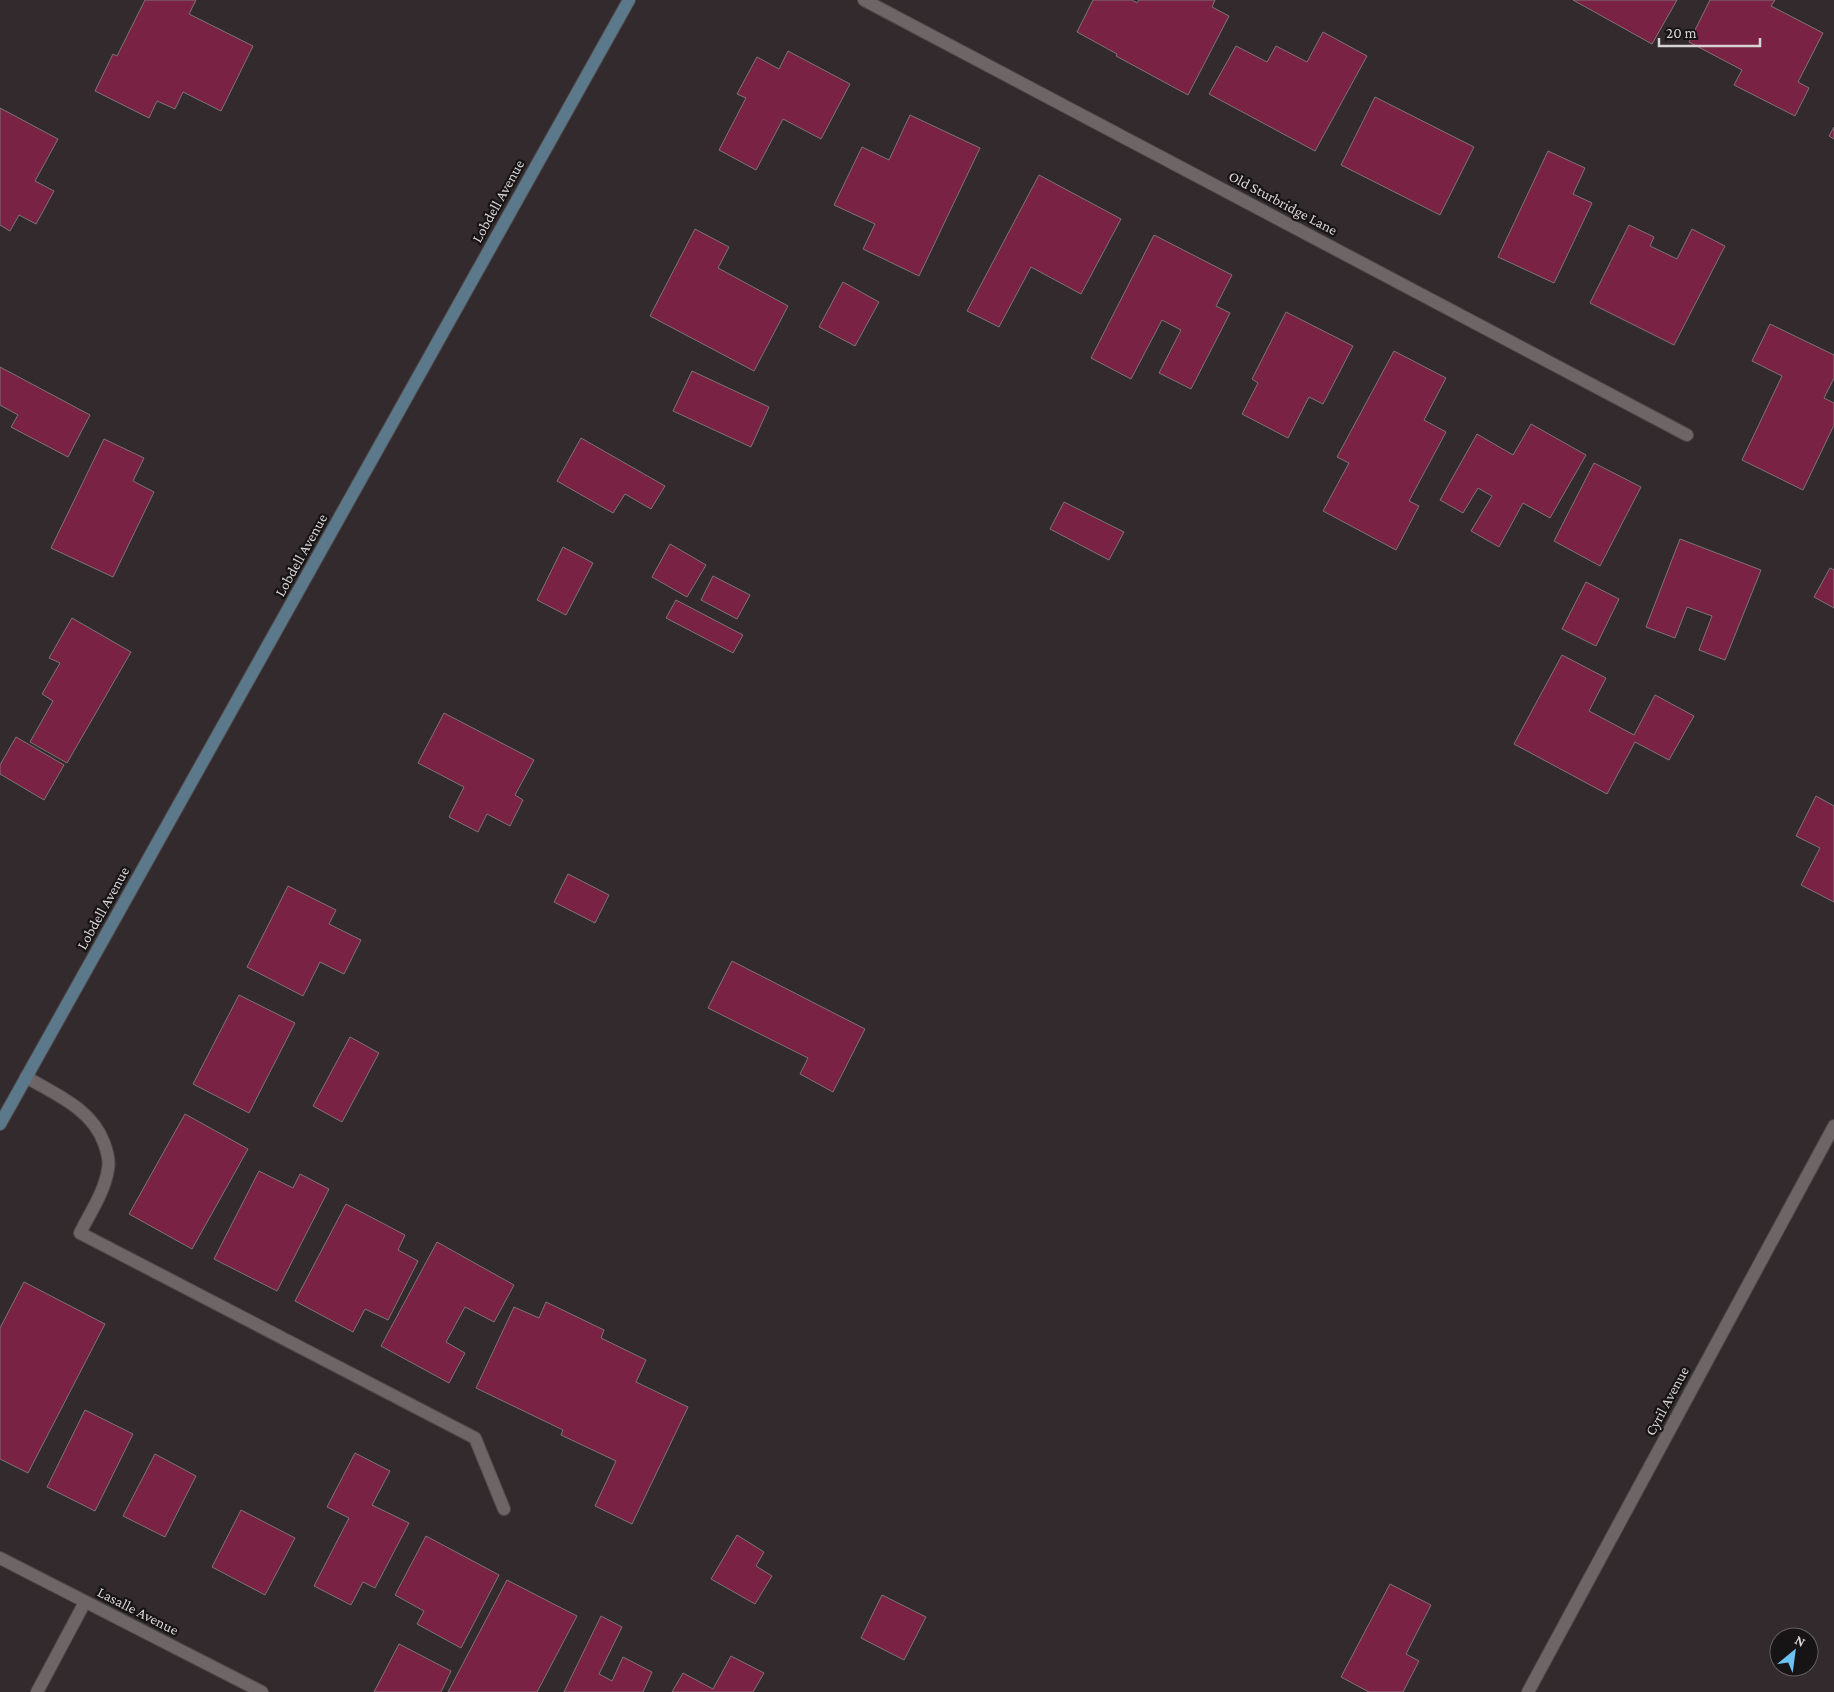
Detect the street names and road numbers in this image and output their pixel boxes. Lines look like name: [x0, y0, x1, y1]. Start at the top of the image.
street label: Lobdell Avenue: [469, 157, 527, 245]
street label: Old Sturbridge Lane: [1226, 168, 1340, 239]
street label: Lobdell Avenue: [272, 511, 330, 599]
street label: Lobdell Avenue: [74, 864, 132, 952]
street label: Cyril Avenue: [1642, 1363, 1693, 1439]
street label: Lasalle Avenue: [95, 1584, 182, 1638]

